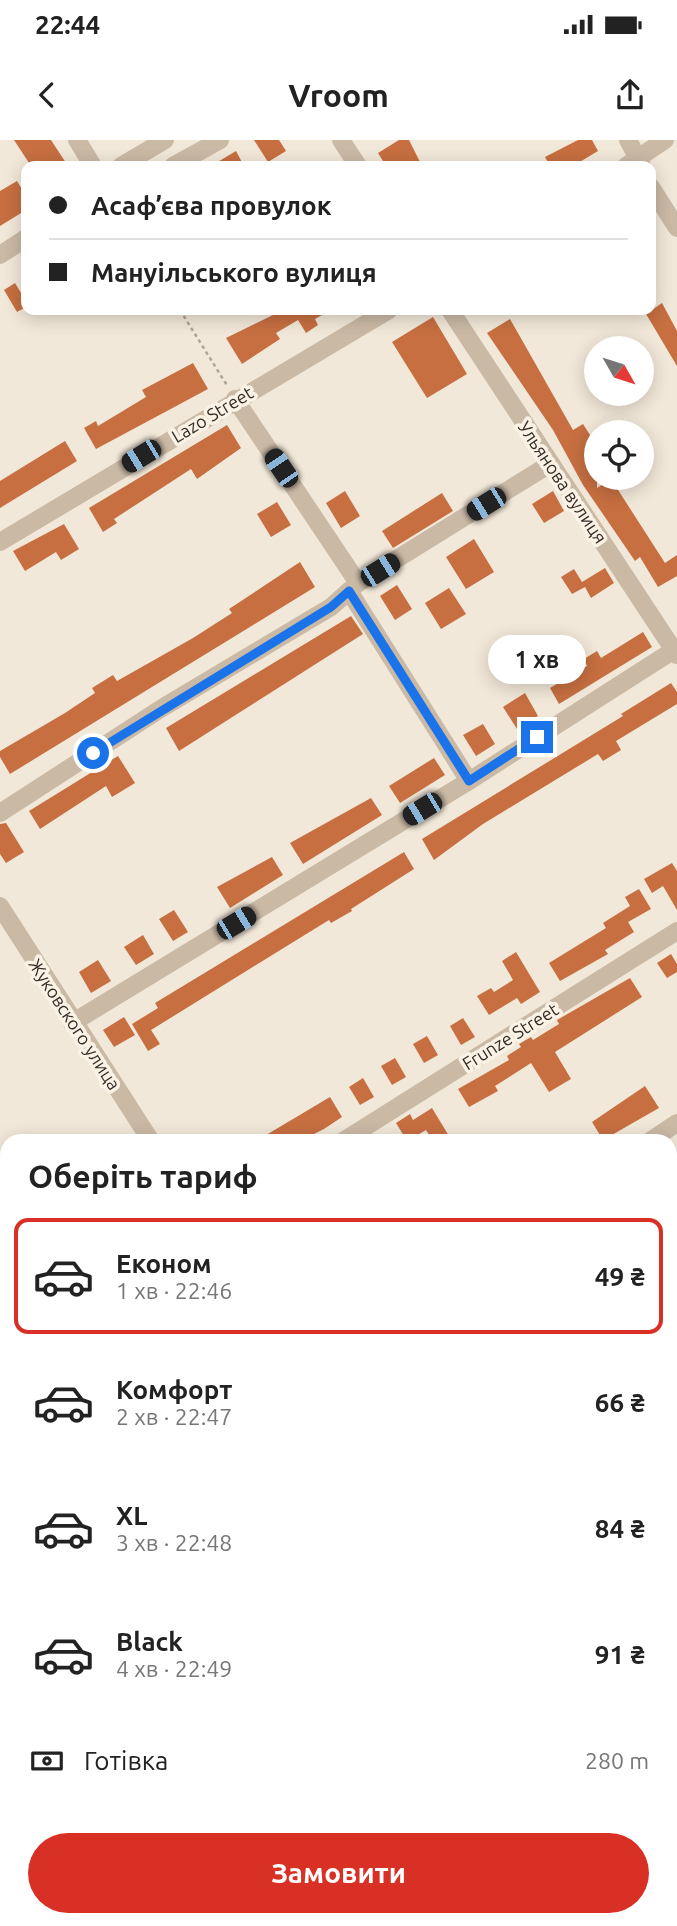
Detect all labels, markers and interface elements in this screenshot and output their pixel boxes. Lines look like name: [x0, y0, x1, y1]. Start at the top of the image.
text: 22:44: [35, 10, 100, 39]
icon: back: [28, 76, 66, 114]
icon: share: [611, 76, 649, 114]
text: Vroom: [288, 77, 389, 113]
text: Асаф’єва провулок: [91, 191, 331, 220]
text: Мануільського вулиця: [91, 258, 377, 287]
north arrow: [584, 336, 654, 406]
map controls: [584, 336, 654, 490]
street label: Lazo Street: [168, 382, 256, 446]
street label: Ульянова вулиця: [515, 417, 611, 547]
button: locate: [584, 420, 654, 490]
car: [118, 436, 165, 476]
car: [261, 445, 302, 491]
car: [463, 484, 510, 524]
car: [357, 550, 404, 590]
callout: 1 хв: [488, 636, 586, 684]
text: 1 хв: [515, 647, 559, 672]
route end: [521, 721, 553, 753]
route start: [77, 737, 109, 769]
car: [399, 789, 446, 829]
car: [213, 903, 260, 943]
street label: Жуковского улица: [25, 955, 125, 1093]
street label: Frunze Street: [458, 999, 562, 1073]
text: Оберіть тариф: [28, 1158, 258, 1194]
icon: car: [32, 1245, 95, 1308]
text: Економ: [116, 1249, 212, 1278]
text: 49 ₴: [595, 1262, 645, 1291]
text: 1 хв · 22:46: [116, 1278, 232, 1303]
icon: car: [32, 1371, 95, 1434]
text: Комфорт: [116, 1375, 232, 1404]
text: 66 ₴: [595, 1388, 645, 1417]
text: 2 хв · 22:47: [116, 1404, 232, 1429]
icon: car: [32, 1497, 95, 1560]
text: XL: [116, 1501, 147, 1530]
text: 84 ₴: [595, 1514, 645, 1543]
text: 3 хв · 22:48: [116, 1530, 232, 1555]
icon: car: [32, 1623, 95, 1686]
text: Black: [116, 1627, 183, 1656]
text: 91 ₴: [595, 1640, 645, 1669]
text: 4 хв · 22:49: [116, 1656, 232, 1681]
icon: cash: [28, 1742, 66, 1780]
text: Готівка: [84, 1746, 168, 1775]
text: 280 m: [585, 1748, 649, 1773]
button: Замовити: [28, 1833, 649, 1913]

